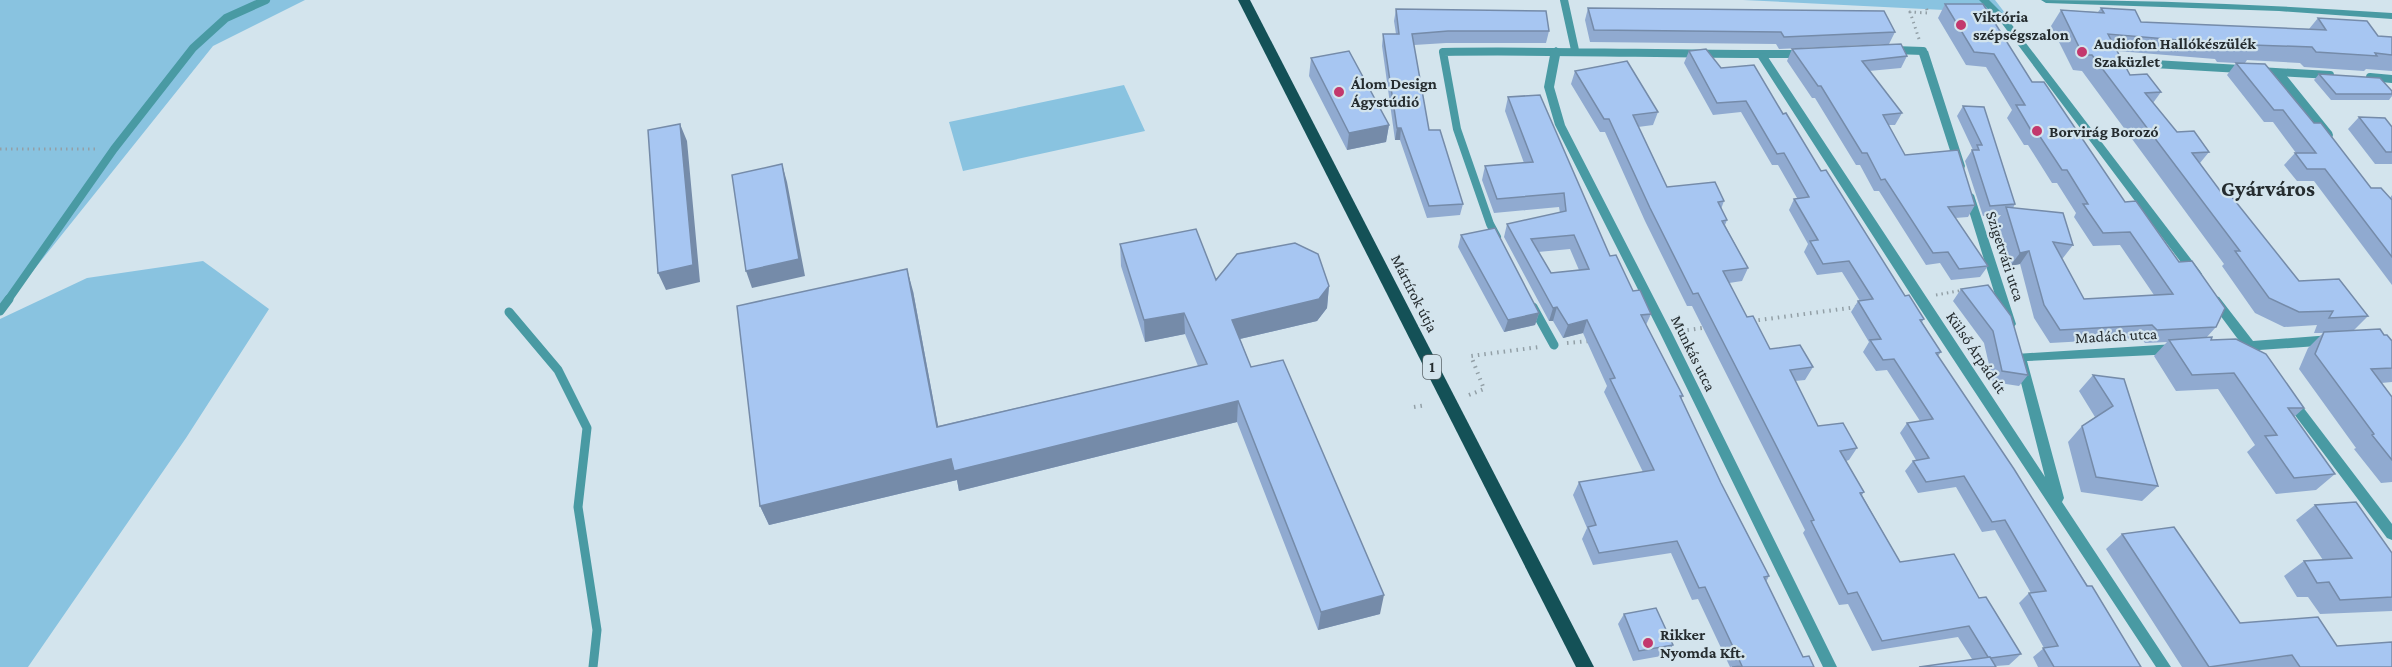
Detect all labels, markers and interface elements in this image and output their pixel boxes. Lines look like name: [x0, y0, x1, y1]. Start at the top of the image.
place label: Viktória szépségszalon: [1972, 8, 2069, 43]
marker: Viktória szépségszalon: [1954, 18, 1968, 32]
place label: Audiofon Hallókészülék Szaküzlet: [2093, 35, 2256, 70]
marker: Audiofon Hallókészülék Szaküzlet: [2075, 45, 2089, 59]
place label: Álom Design Ágystúdió: [1350, 75, 1437, 110]
marker: Álom Design Ágystúdió: [1332, 85, 1346, 99]
place label: Borvirág Borozó: [2049, 123, 2159, 140]
marker: Borvirág Borozó: [2030, 124, 2044, 138]
district label: Gyárváros: [2221, 176, 2315, 201]
street label: Szigetvári utca: [1982, 209, 2028, 304]
street label: Mártírok útja: [1387, 252, 1442, 336]
street label: Külső Árpád út: [1942, 308, 2010, 397]
street label: Munkás utca: [1668, 312, 1719, 394]
street label: Madách utca: [2074, 325, 2158, 346]
road number: 1: [1423, 355, 1441, 379]
place label: Rikker Nyomda Kft.: [1660, 626, 1745, 661]
marker: Rikker Nyomda Kft.: [1641, 636, 1655, 650]

